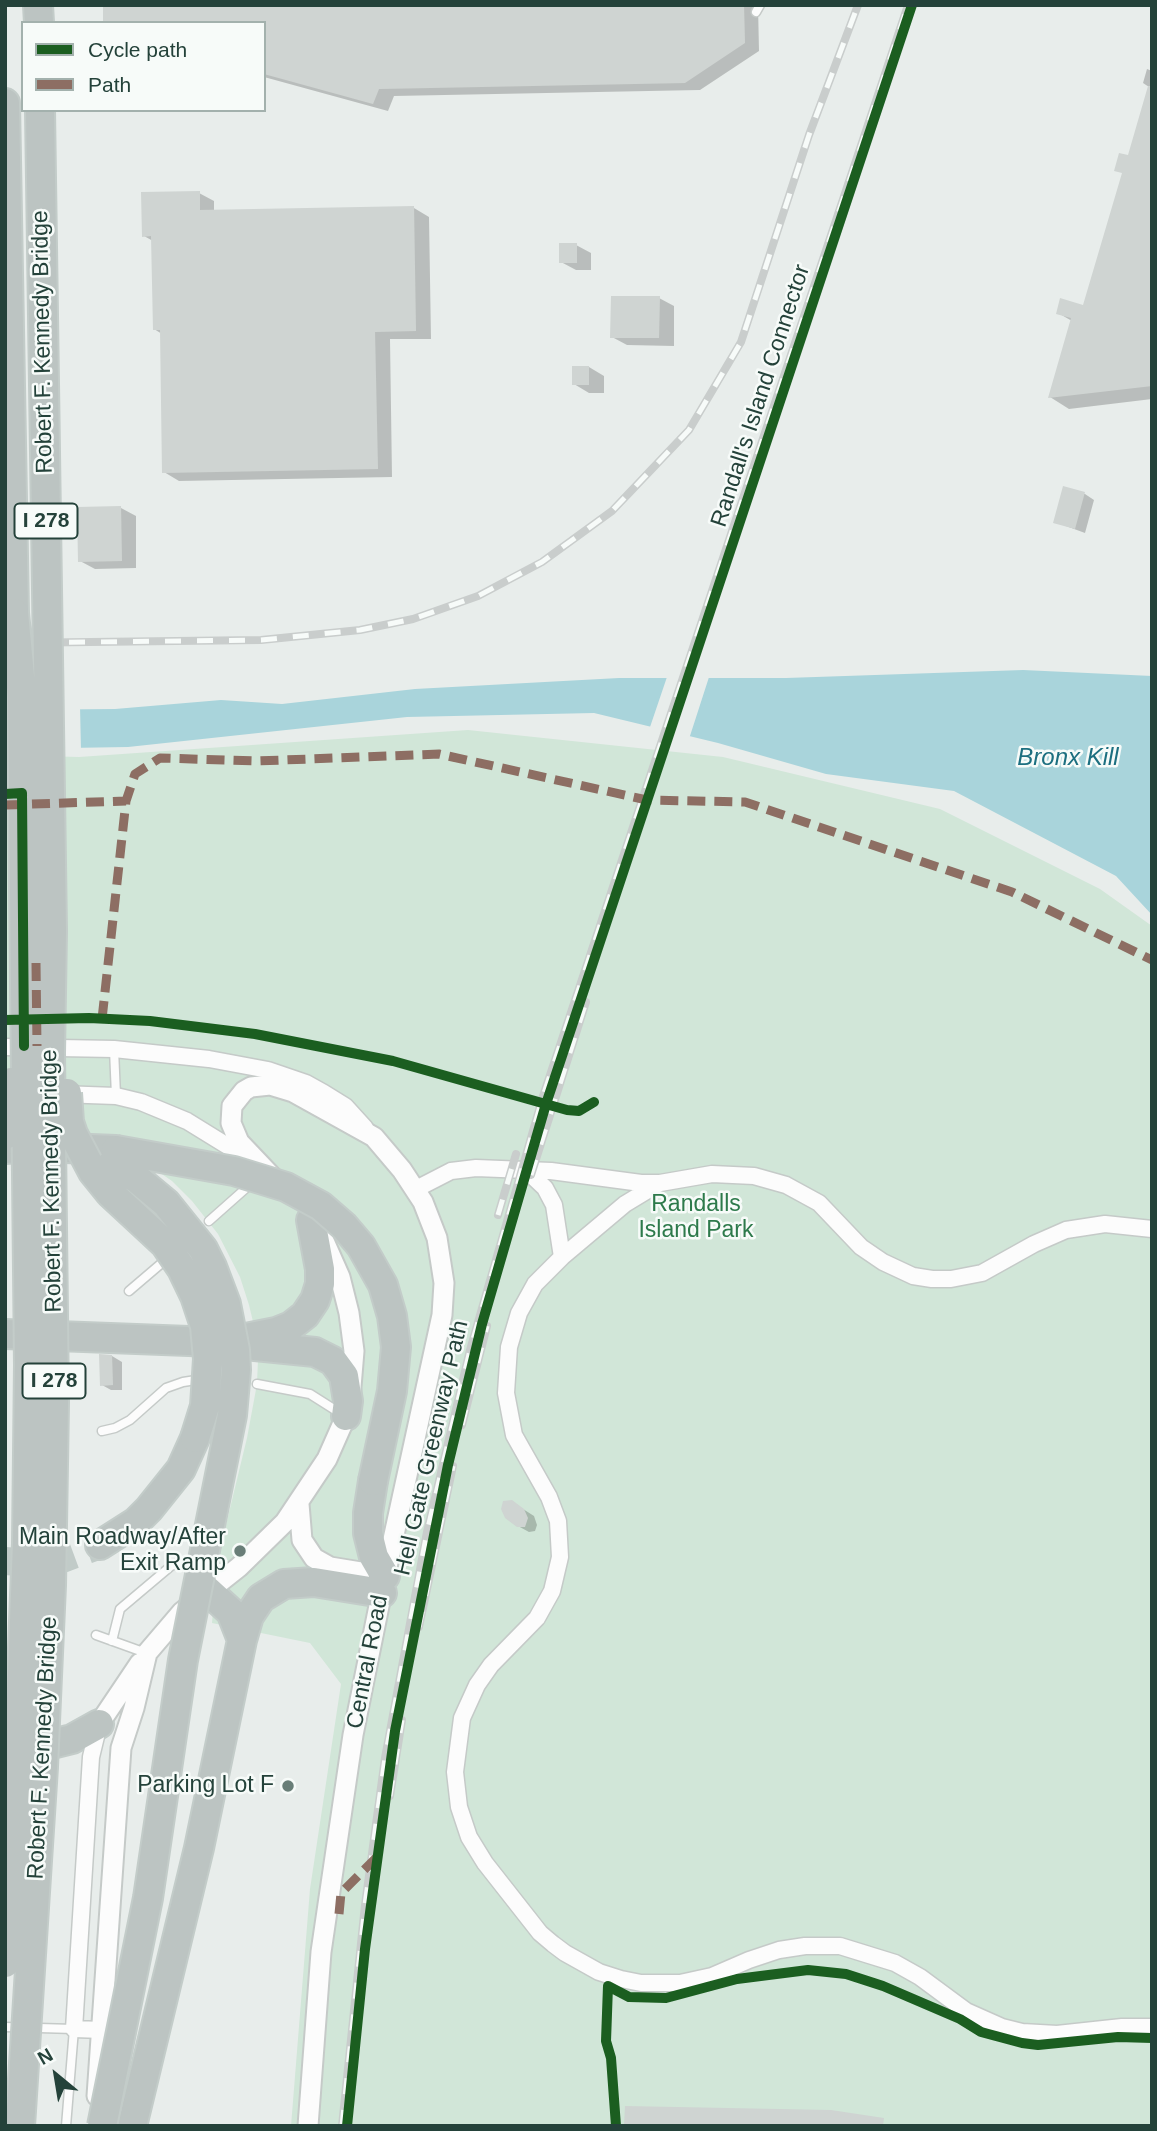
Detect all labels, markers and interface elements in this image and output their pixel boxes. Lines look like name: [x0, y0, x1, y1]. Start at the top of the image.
legend: [21, 21, 266, 112]
text: Cycle path: [88, 38, 187, 61]
text: Path: [88, 73, 131, 96]
street label: Robert F. Kennedy Bridge: [27, 210, 59, 474]
street label: Randall's Island Connector: [706, 261, 816, 531]
road number: I 278: [14, 504, 78, 538]
water label: Bronx Kill: [1017, 744, 1119, 772]
street label: Robert F. Kennedy Bridge: [36, 1049, 68, 1313]
park label: Randalls Island Park: [638, 1191, 754, 1245]
street label: Hell Gate Greenway Path: [389, 1318, 475, 1578]
road number: I 278: [22, 1364, 86, 1398]
place label: Main Roadway/After Exit Ramp: [19, 1524, 226, 1578]
marker: Main Roadway/After Exit Ramp: [232, 1543, 248, 1559]
street label: Central Road: [342, 1593, 394, 1731]
street label: Robert F. Kennedy Bridge: [22, 1616, 64, 1880]
place label: Parking Lot F: [137, 1772, 274, 1800]
marker: Parking Lot F: [280, 1778, 296, 1794]
north arrow: [21, 2040, 91, 2110]
text: N: [34, 2044, 56, 2069]

